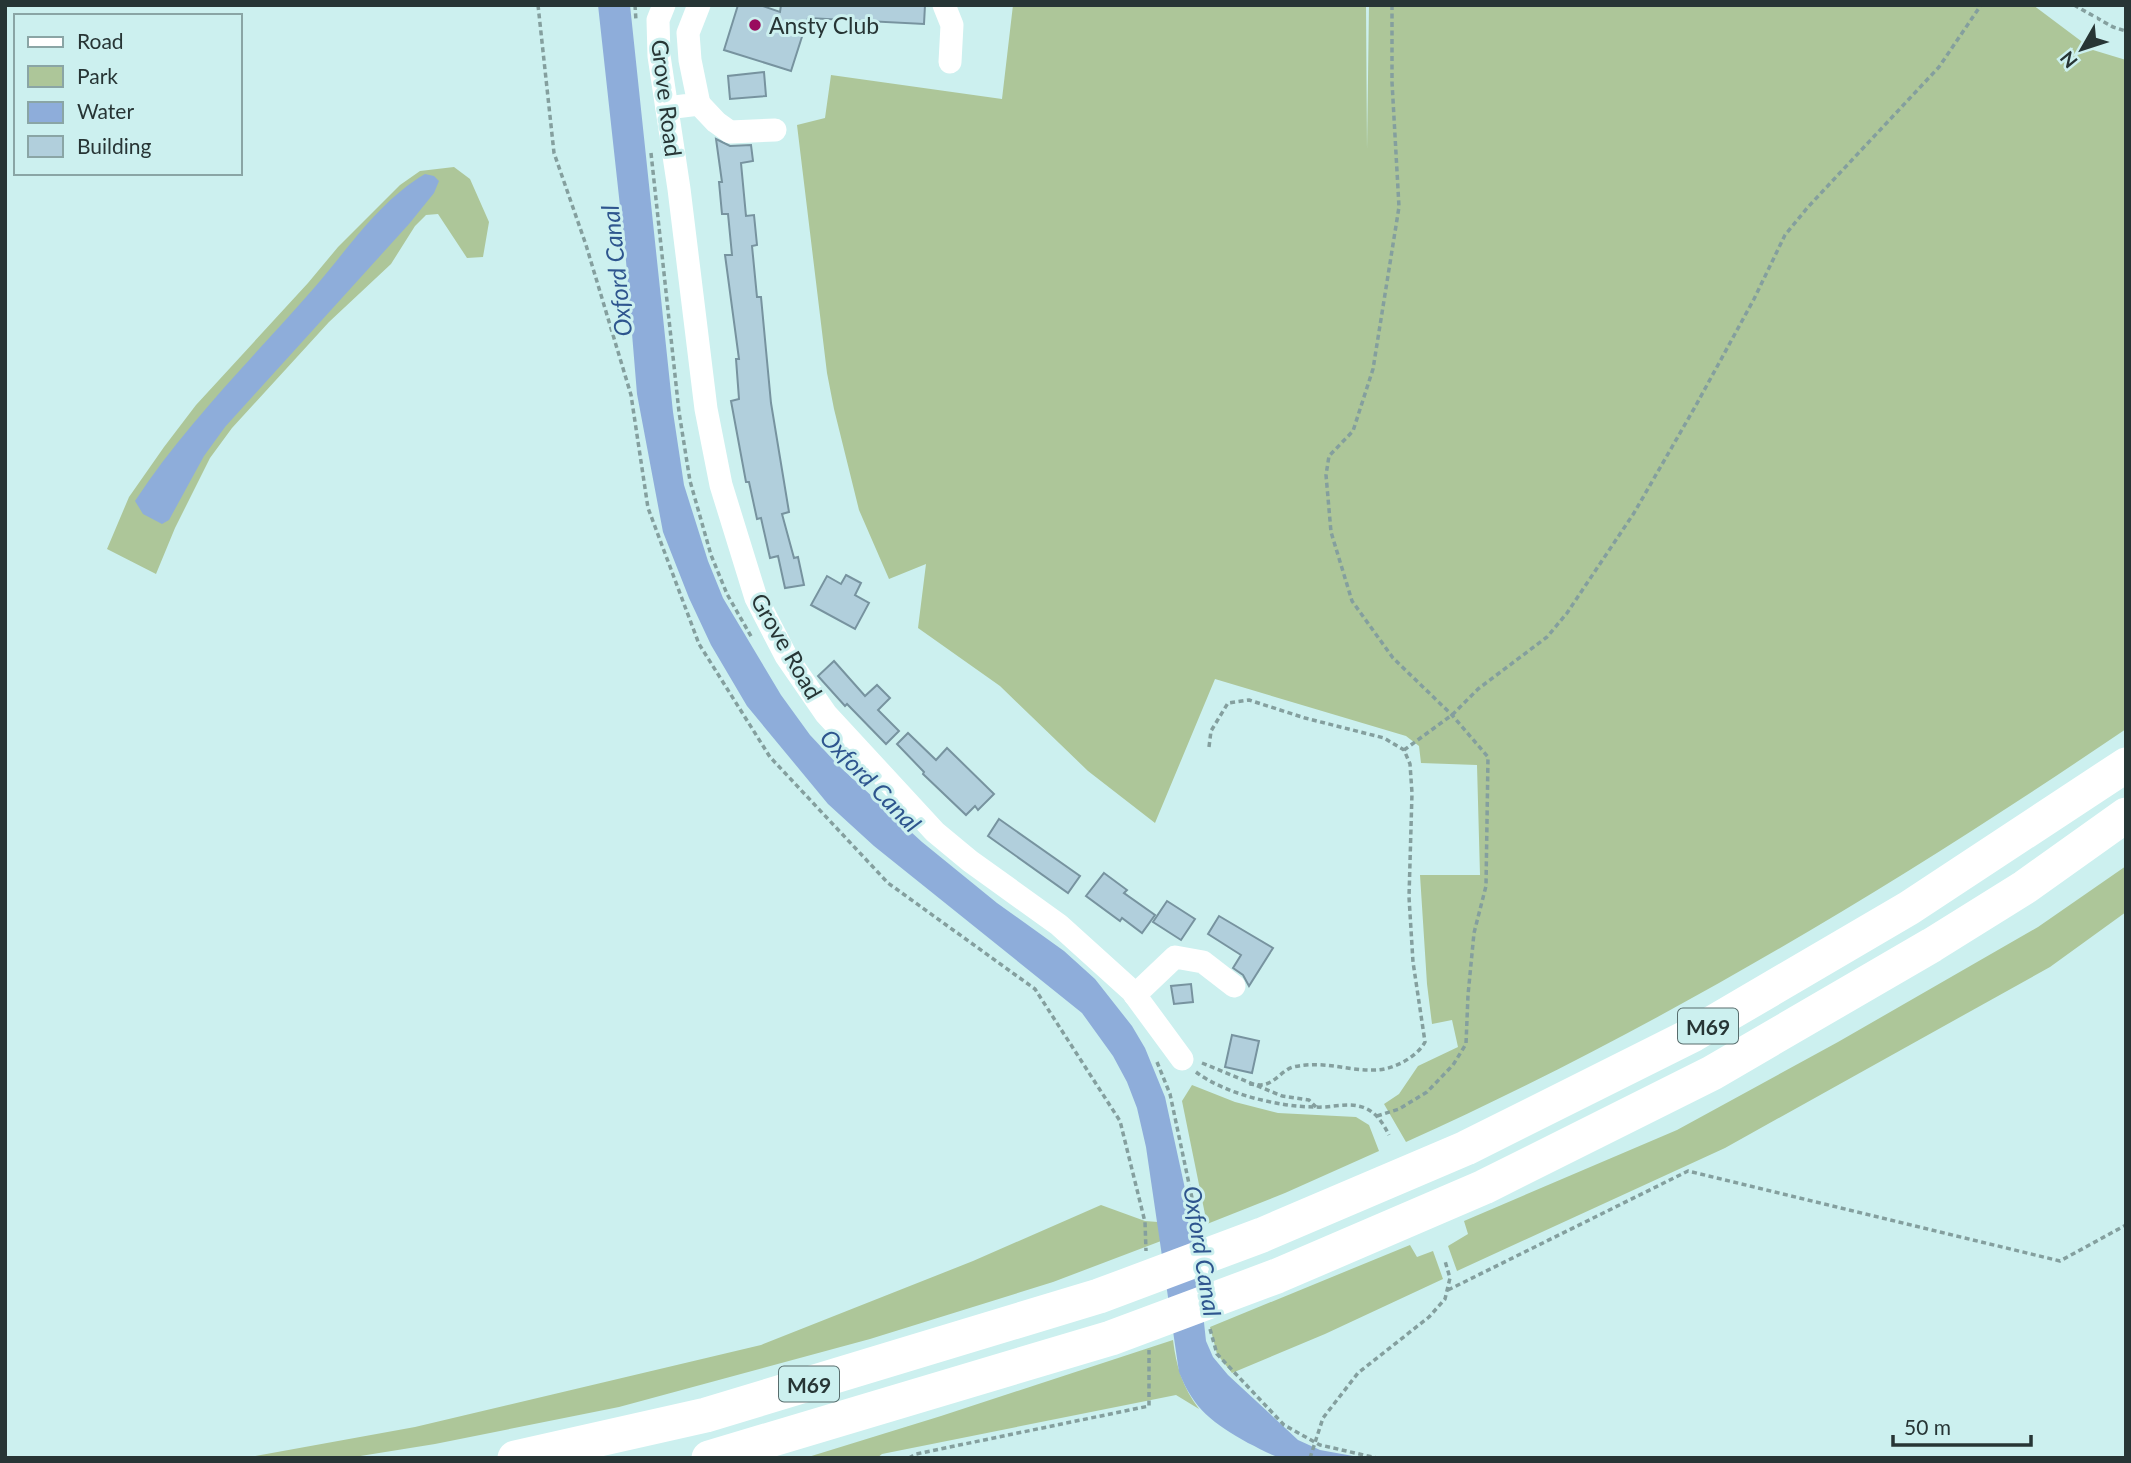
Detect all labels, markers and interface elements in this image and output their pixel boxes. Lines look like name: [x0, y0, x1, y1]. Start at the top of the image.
place label: Ansty Club: [769, 11, 879, 39]
legend: [14, 14, 242, 175]
north arrow: [2047, 14, 2117, 84]
marker: Ansty Club: [747, 17, 763, 33]
text: Road: [77, 28, 124, 53]
street label: Grove Road: [646, 38, 688, 158]
text: N: [2055, 47, 2082, 73]
text: Park: [77, 63, 118, 88]
text: Water: [77, 98, 134, 123]
text: Building: [77, 133, 152, 158]
water label: Oxford Canal: [595, 203, 637, 338]
street label: Grove Road: [745, 588, 829, 704]
water label: Oxford Canal: [815, 723, 928, 838]
road number: M69: [1678, 1009, 1738, 1044]
water label: Oxford Canal: [1178, 1184, 1228, 1319]
road number: M69: [779, 1366, 839, 1402]
scale bar: [1893, 1404, 2031, 1448]
text: 50 m: [1904, 1414, 1951, 1439]

